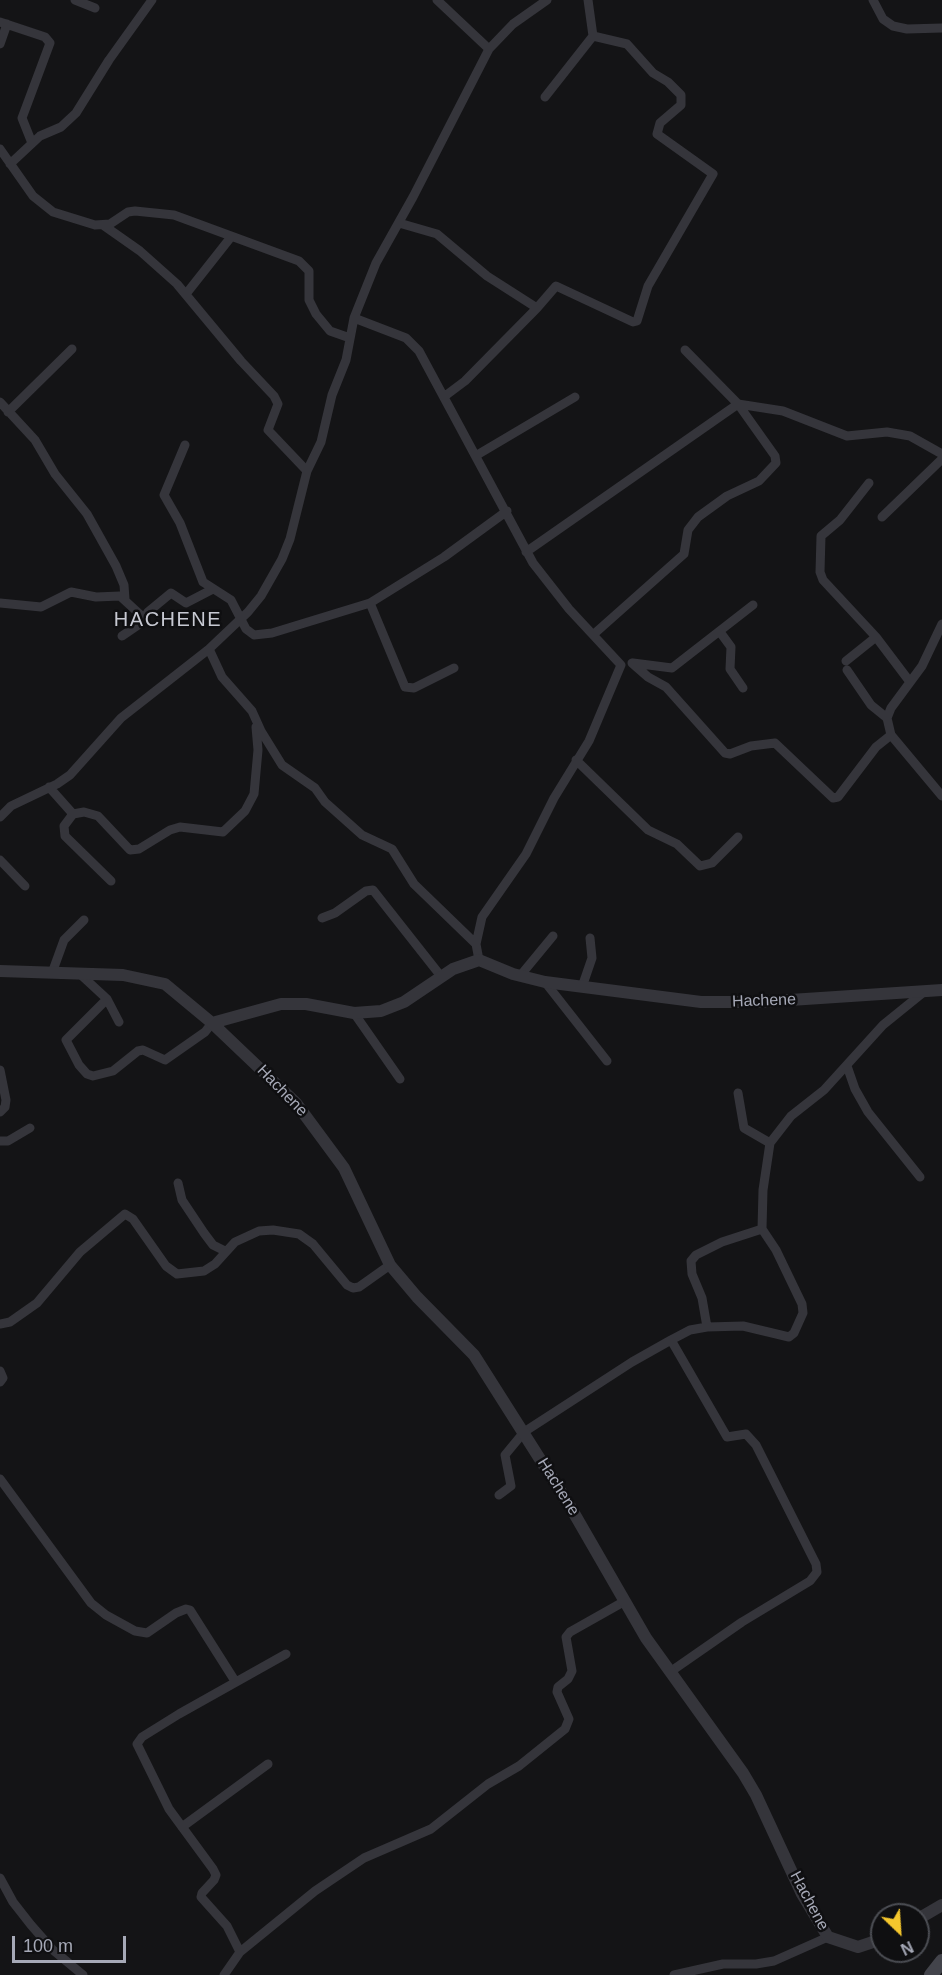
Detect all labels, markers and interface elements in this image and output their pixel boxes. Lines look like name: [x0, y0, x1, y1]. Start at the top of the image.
district label: HACHENE: [114, 608, 222, 632]
street label: Hachene: [732, 990, 796, 1012]
street label: Hachene: [253, 1061, 311, 1121]
street label: Hachene: [533, 1455, 583, 1519]
street label: Hachene: [785, 1868, 833, 1934]
north arrow: [870, 1903, 930, 1963]
scale bar: [15, 1924, 129, 1962]
text: 100 m: [23, 1936, 73, 1956]
text: N: [898, 1938, 916, 1958]

